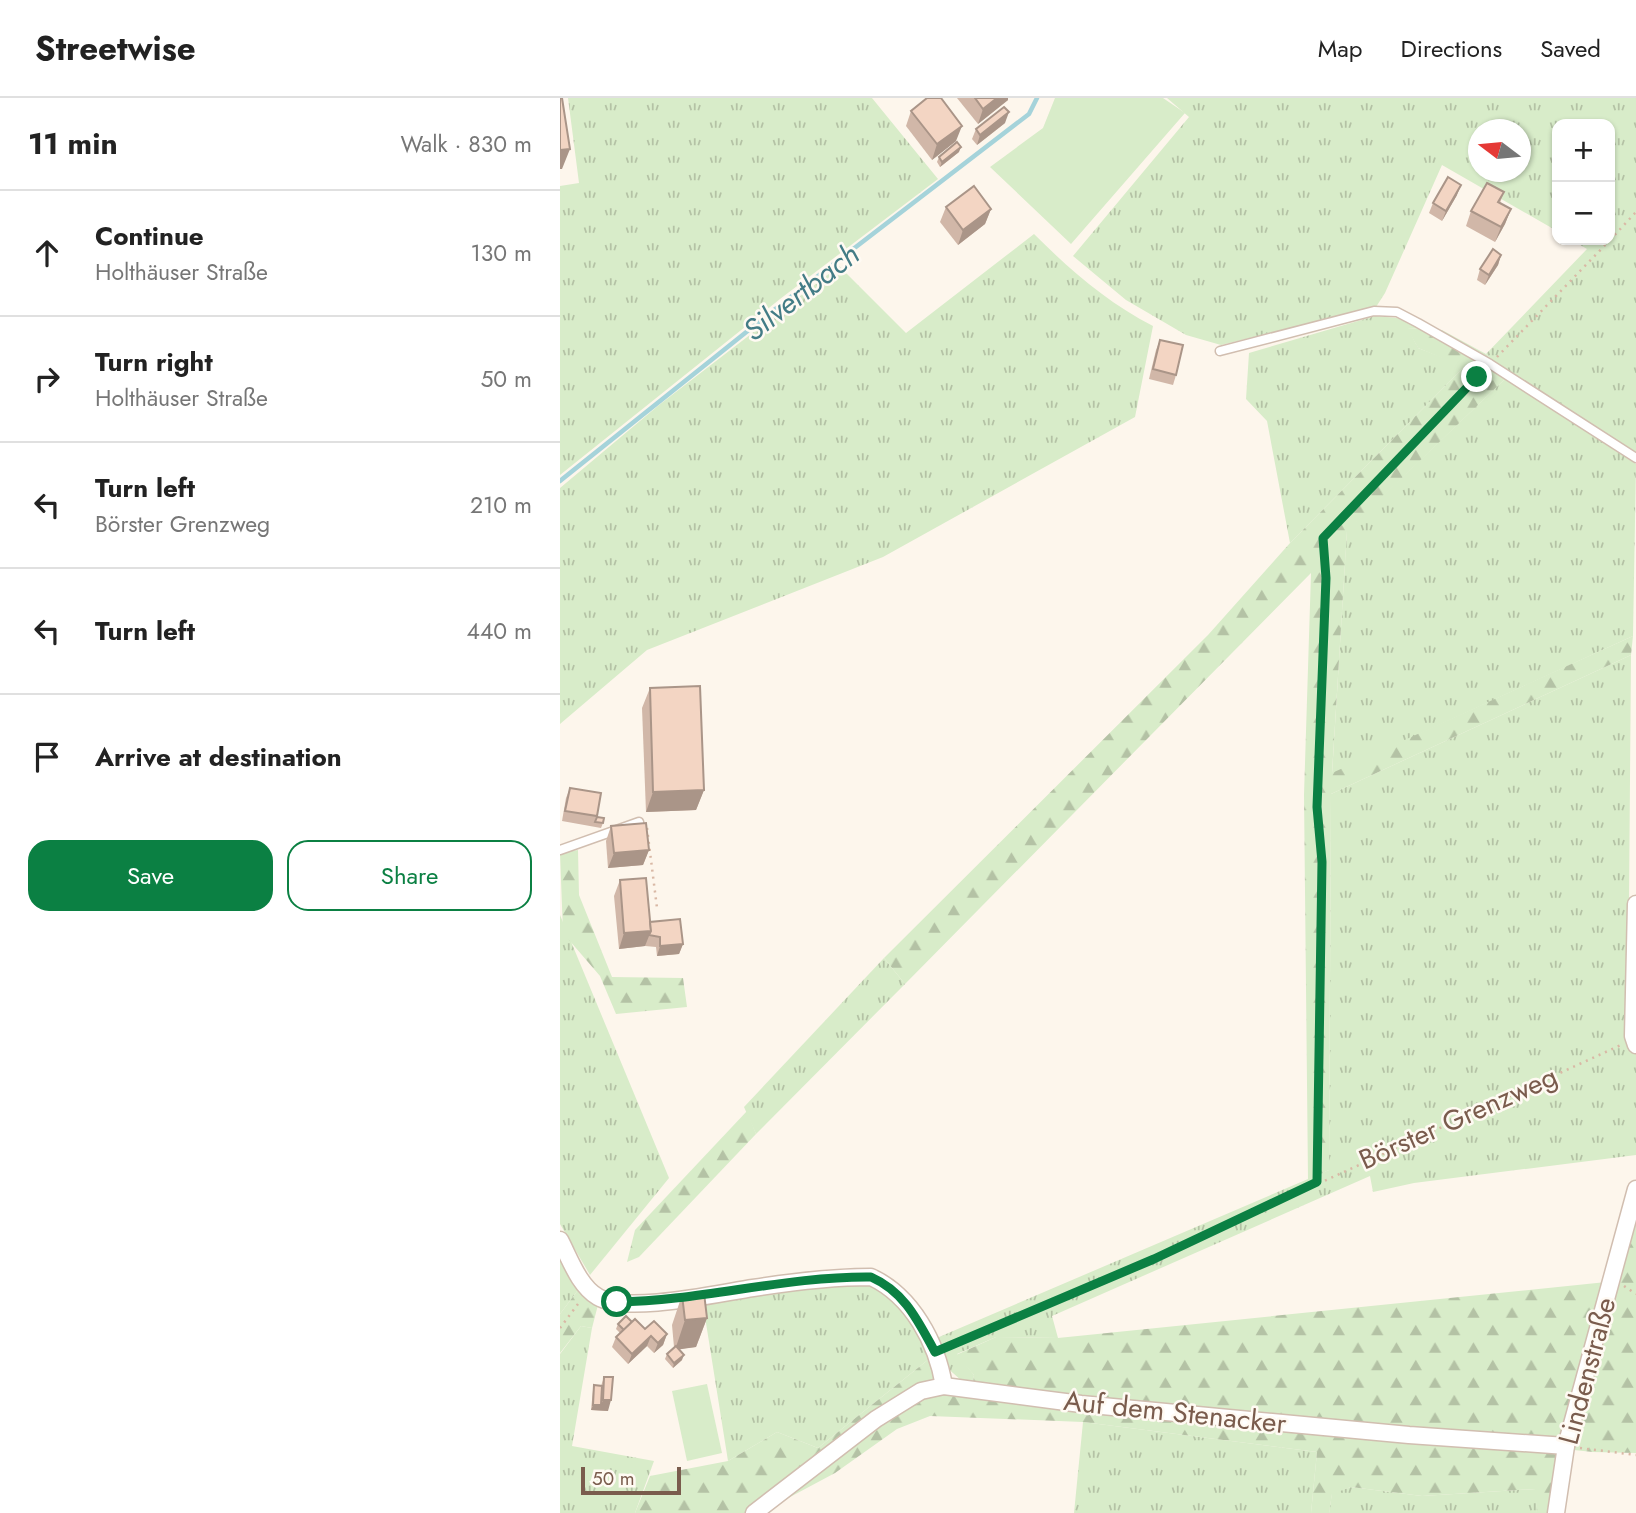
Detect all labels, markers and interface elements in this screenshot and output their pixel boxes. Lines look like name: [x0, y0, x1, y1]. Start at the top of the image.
text: Streetwise: [35, 25, 196, 72]
text: Map: [1318, 31, 1363, 66]
text: Directions: [1401, 31, 1502, 66]
text: Saved: [1540, 31, 1601, 66]
north arrow: [1468, 119, 1531, 182]
map controls: [1552, 119, 1615, 245]
button: +: [1552, 119, 1615, 182]
text: 11 min: [28, 122, 118, 165]
text: Walk · 830 m: [401, 127, 532, 161]
button: −: [1552, 182, 1615, 245]
text: Continue: [95, 217, 204, 255]
water label: Silvertbach: [734, 233, 868, 351]
icon: ahead: [28, 234, 66, 272]
text: 130 m: [470, 236, 532, 270]
text: Holthäuser Straße: [95, 255, 268, 289]
text: Turn right: [95, 343, 213, 381]
icon: right: [28, 360, 66, 398]
route end: [1461, 361, 1492, 392]
text: 50 m: [480, 362, 532, 396]
text: Holthäuser Straße: [95, 381, 268, 415]
text: Turn left: [95, 469, 195, 507]
icon: left: [28, 486, 66, 524]
text: 210 m: [470, 488, 532, 522]
text: Börster Grenzweg: [95, 507, 270, 541]
icon: left: [28, 612, 66, 650]
text: Turn left: [95, 612, 195, 650]
text: 440 m: [467, 614, 532, 648]
icon: arrive: [28, 738, 66, 776]
text: Arrive at destination: [95, 738, 342, 776]
button: Save: [28, 840, 273, 911]
button: Share: [287, 840, 532, 911]
street label: Börster Grenzweg: [1352, 1056, 1564, 1180]
route start: [601, 1286, 632, 1317]
street label: Lindenstraße: [1548, 1293, 1626, 1449]
street label: Auf dem Stenacker: [1062, 1380, 1289, 1444]
scale bar: [581, 1464, 681, 1496]
text: 50 m: [592, 1465, 635, 1492]

